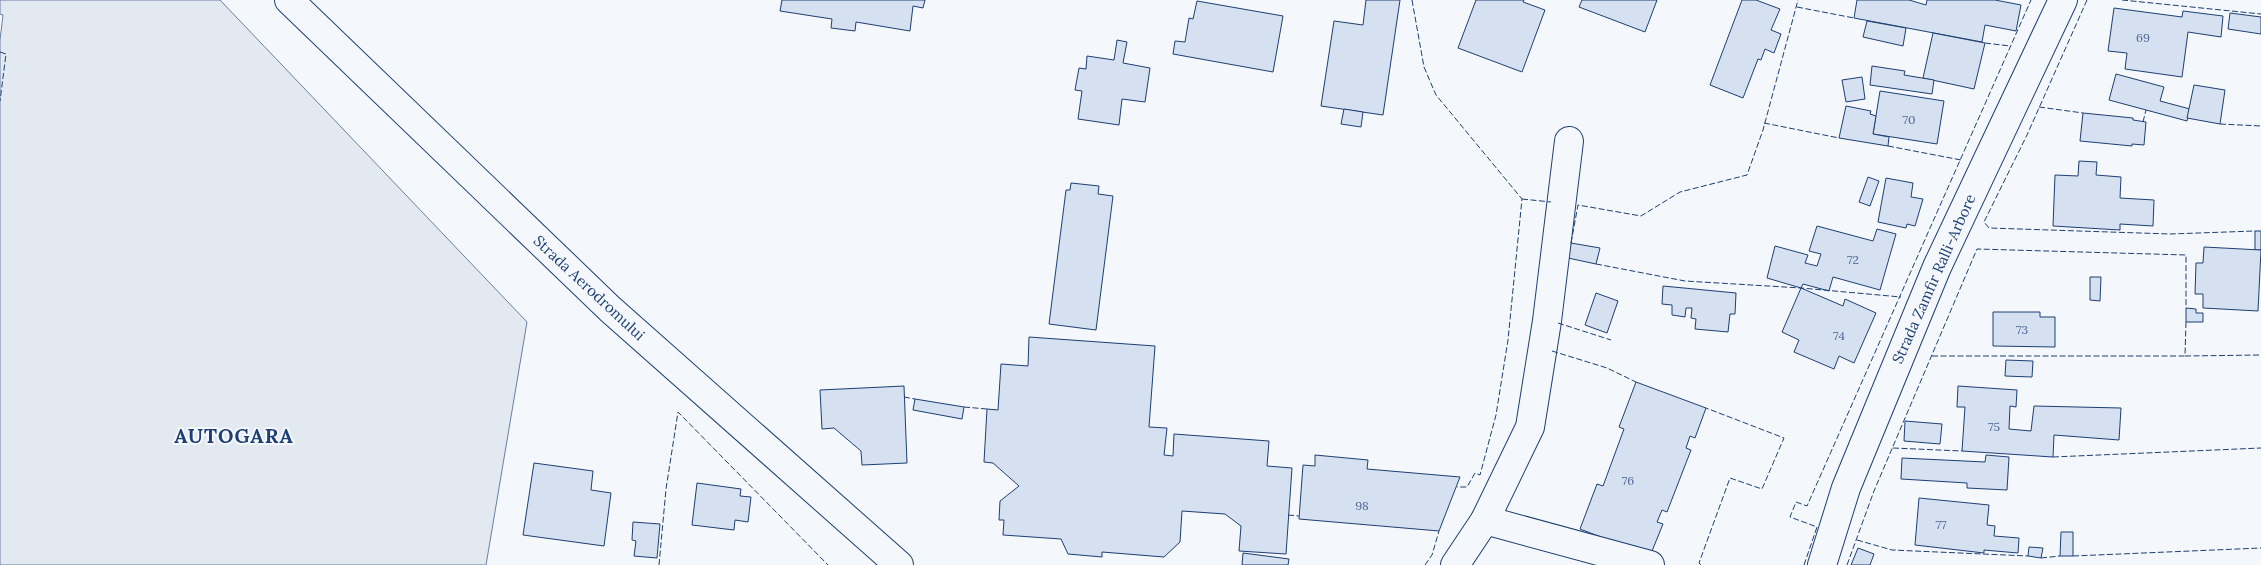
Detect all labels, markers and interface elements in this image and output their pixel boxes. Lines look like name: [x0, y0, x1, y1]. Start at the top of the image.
house number: 69: [2136, 30, 2150, 45]
house number: 70: [1903, 112, 1915, 127]
street label: Strada Zamfir Ralli-Arbore: [1888, 191, 1980, 366]
street label: Strada Aerodromului: [530, 231, 649, 344]
house number: 72: [1847, 252, 1859, 267]
house number: 73: [2016, 322, 2028, 337]
house number: 74: [1833, 328, 1845, 343]
house number: 75: [1988, 419, 2000, 434]
district label: AUTOGARA: [174, 423, 294, 448]
house number: 76: [1622, 473, 1634, 488]
house number: 98: [1355, 498, 1369, 513]
house number: 77: [1935, 517, 1947, 532]

